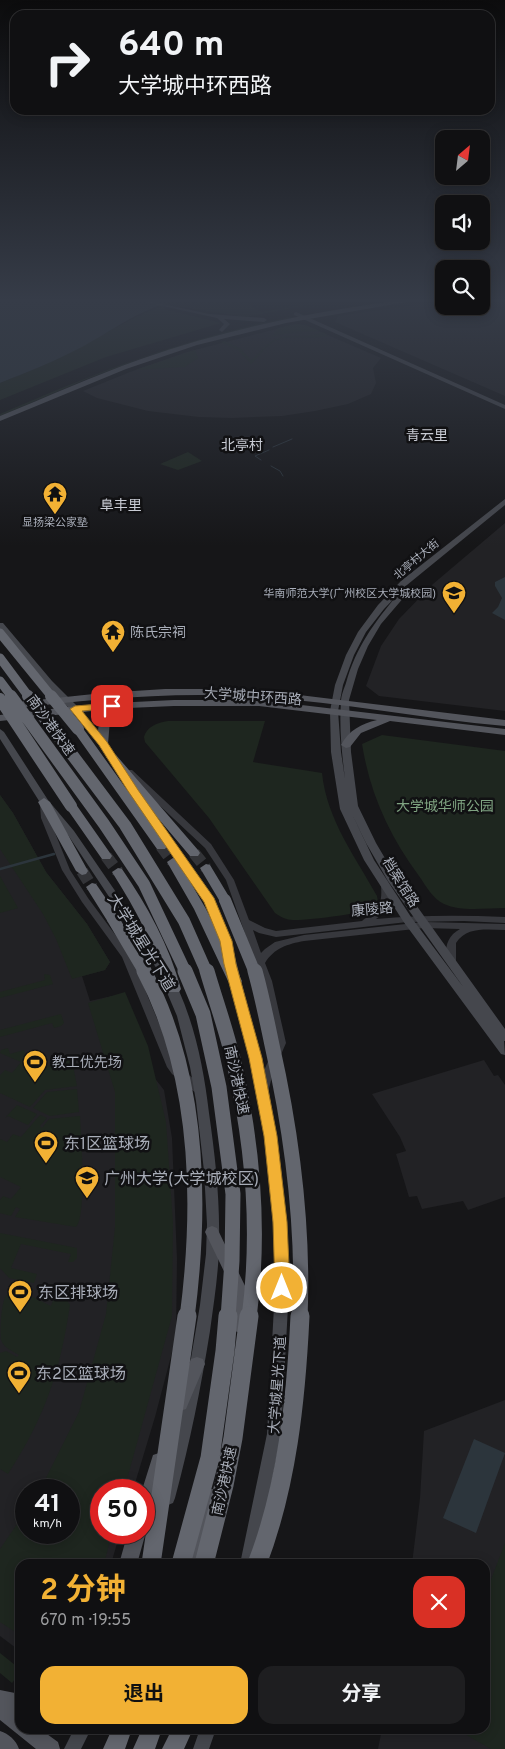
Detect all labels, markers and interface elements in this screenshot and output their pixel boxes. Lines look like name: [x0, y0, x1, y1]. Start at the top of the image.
text: 640 m: [118, 24, 224, 68]
icon: right: [35, 30, 100, 95]
text: 大学城中环西路: [118, 74, 272, 101]
north arrow: [435, 130, 490, 185]
map controls: [435, 130, 490, 315]
button: sound: [435, 195, 490, 250]
button: search: [435, 260, 490, 315]
district label: 青云里: [406, 428, 448, 445]
district label: 北亭村: [221, 437, 263, 455]
temple icon: 显扬梁公家塾: [42, 481, 68, 515]
district label: 阜丰里: [100, 498, 142, 515]
place label: 显扬梁公家塾: [22, 516, 88, 530]
street label: 北亭村大街: [391, 537, 442, 583]
school or university icon: 华南师范大学(广州校区大学城校园): [441, 580, 467, 614]
place label: 华南师范大学(广州校区大学城校园): [263, 587, 436, 601]
temple icon: 陈氏宗祠: [100, 619, 126, 653]
place label: 陈氏宗祠: [130, 625, 186, 642]
pin: [91, 685, 133, 727]
street label: 大学城中环西路: [203, 686, 302, 709]
icon: arrive: [98, 692, 126, 720]
street label: 南沙港快速: [22, 693, 77, 759]
park label: 大学城华师公园: [396, 798, 494, 816]
street label: 档案馆路: [378, 854, 423, 911]
street label: 大学城星光下道: [102, 890, 178, 996]
street label: 康陵路: [350, 900, 394, 921]
street label: 南沙港快速: [220, 1044, 251, 1116]
sports icon: 教工优先场: [22, 1049, 48, 1083]
place label: 教工优先场: [52, 1054, 122, 1072]
sports icon: 东1区篮球场: [33, 1130, 59, 1164]
place label: 东1区篮球场: [64, 1135, 150, 1155]
school or university icon: 广州大学(大学城校区): [74, 1165, 100, 1199]
place label: 广州大学(大学城校区): [104, 1170, 259, 1190]
position arrow: [255, 1261, 307, 1313]
sports icon: 东区排球场: [7, 1279, 33, 1313]
place label: 东区排球场: [38, 1284, 118, 1304]
street label: 大学城星光下道: [267, 1336, 290, 1435]
sports icon: 东2区篮球场: [6, 1360, 32, 1394]
place label: 东2区篮球场: [36, 1365, 126, 1385]
street label: 南沙港快速: [210, 1445, 241, 1517]
speed limit sign: 50: [90, 1479, 155, 1544]
text: 41: [34, 1489, 61, 1521]
text: km/h: [33, 1516, 62, 1532]
text: 2 分钟: [40, 1573, 126, 1610]
button: close: [413, 1576, 465, 1628]
text: 670 m · 19:55: [40, 1611, 131, 1631]
button: 退出: [40, 1666, 248, 1724]
button: 分享: [258, 1666, 465, 1724]

